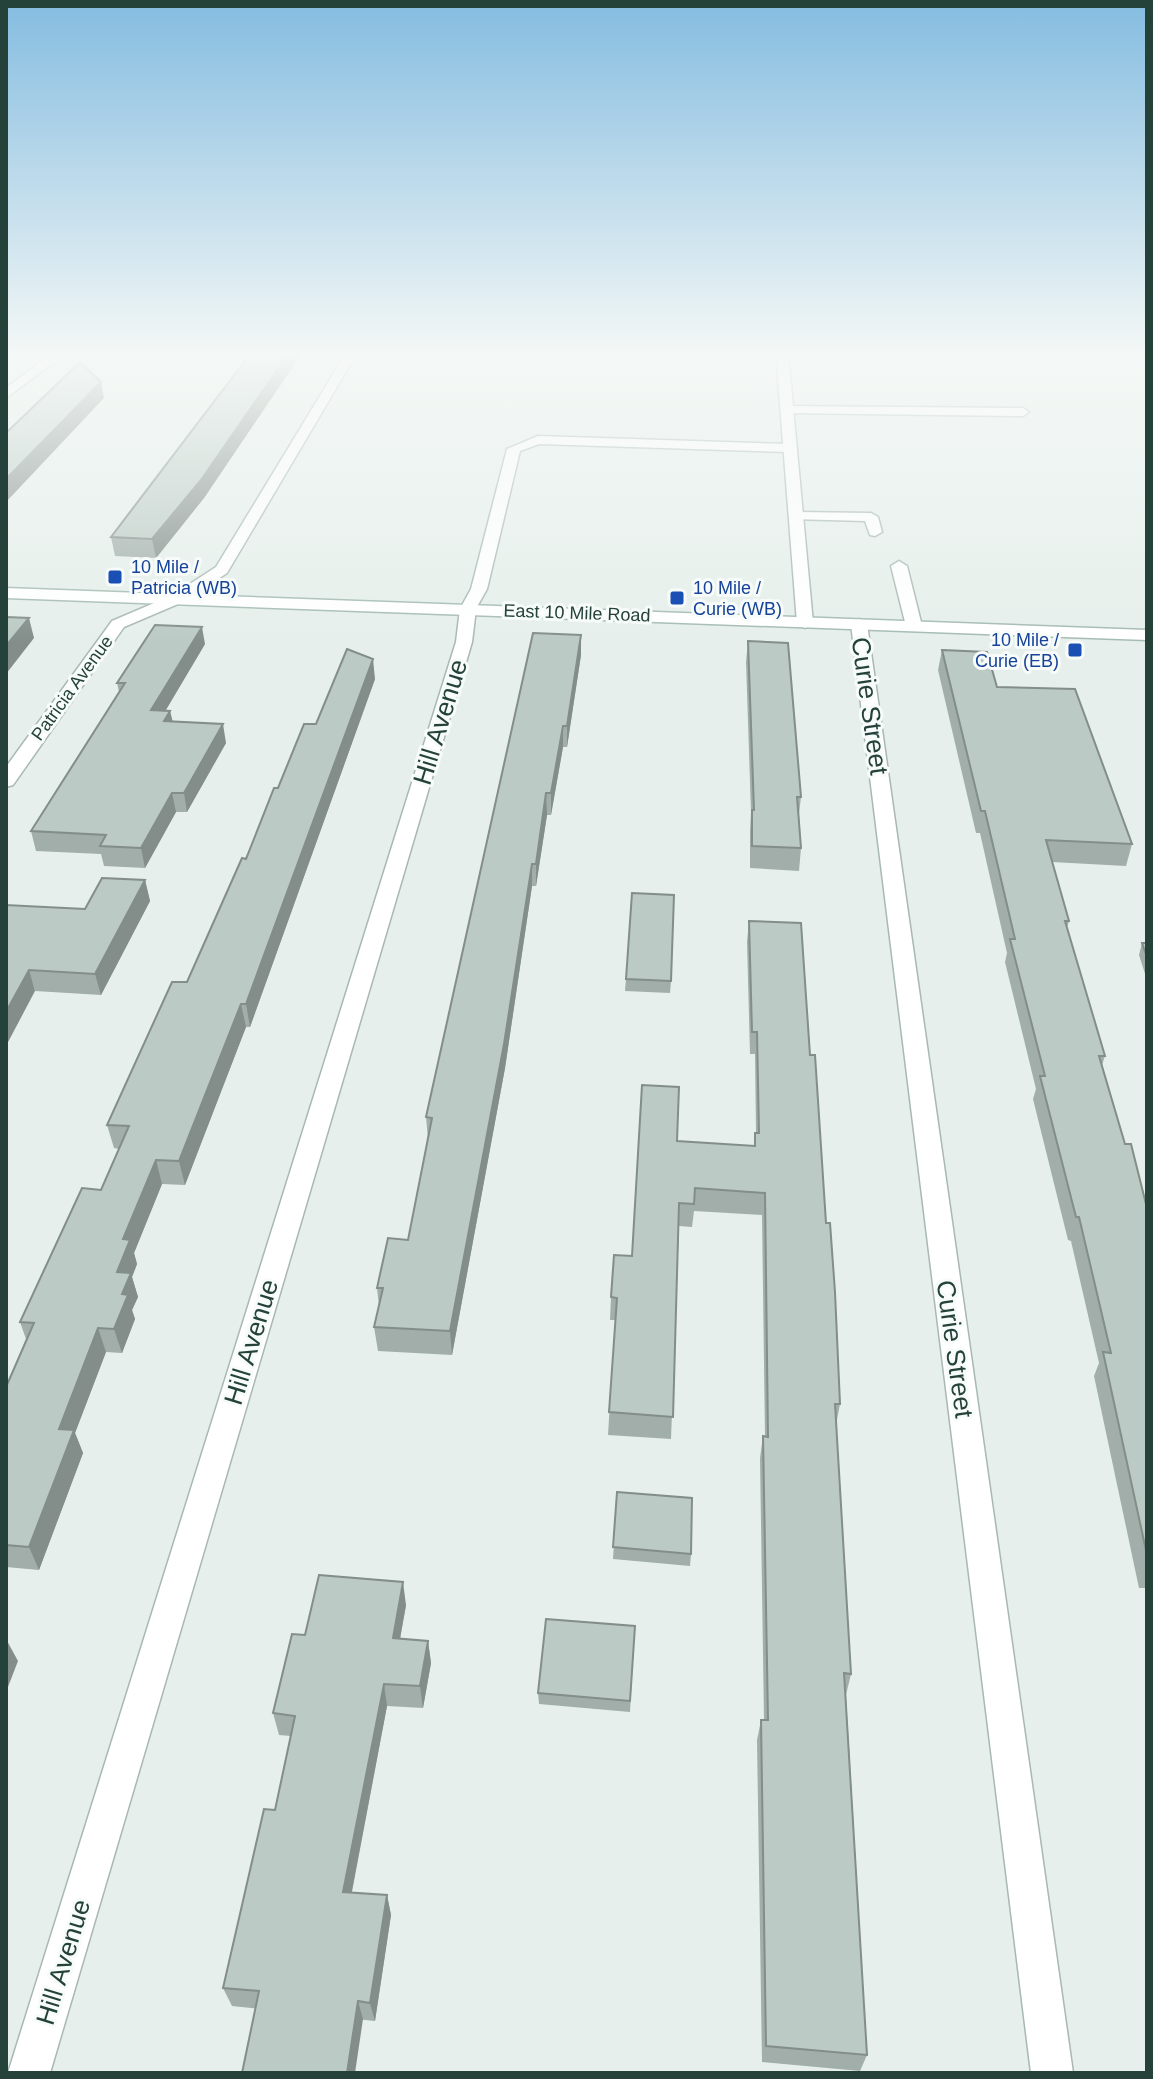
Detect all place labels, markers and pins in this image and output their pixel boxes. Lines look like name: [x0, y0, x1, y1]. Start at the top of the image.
place label: 10 Mile / Patricia (WB): [131, 557, 237, 598]
marker: 10 Mile / Patricia (WB): [106, 568, 124, 586]
place label: 10 Mile / Curie (WB): [693, 578, 782, 619]
marker: 10 Mile / Curie (WB): [668, 589, 686, 607]
place label: 10 Mile / Curie (EB): [975, 630, 1059, 671]
marker: 10 Mile / Curie (EB): [1066, 641, 1084, 659]

